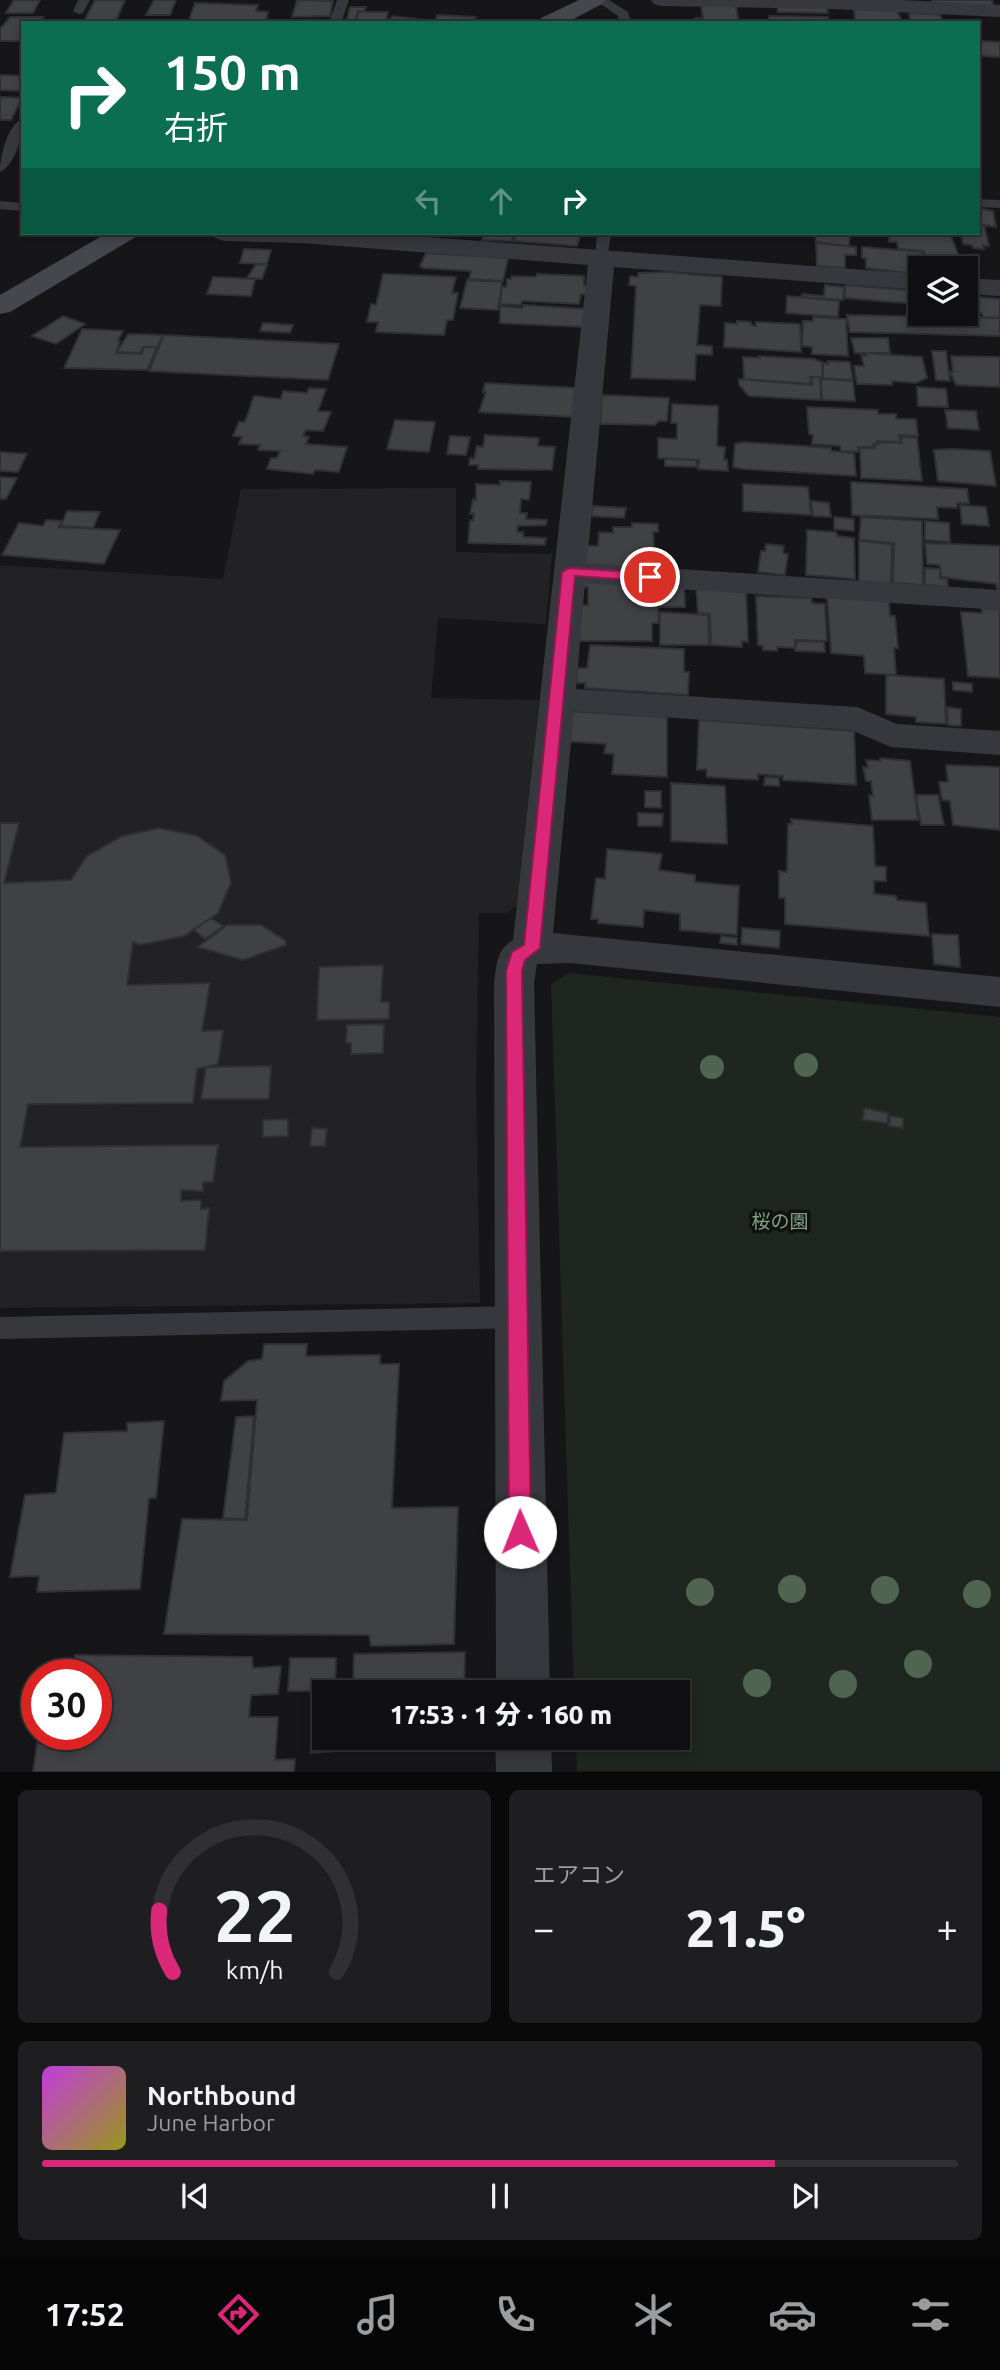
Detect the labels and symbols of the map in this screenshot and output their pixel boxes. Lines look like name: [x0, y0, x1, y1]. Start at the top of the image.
pin: [620, 547, 680, 607]
park label: 桜の園: [751, 1210, 809, 1232]
position arrow: [483, 1495, 557, 1569]
speed limit sign: 30: [21, 1659, 112, 1750]

